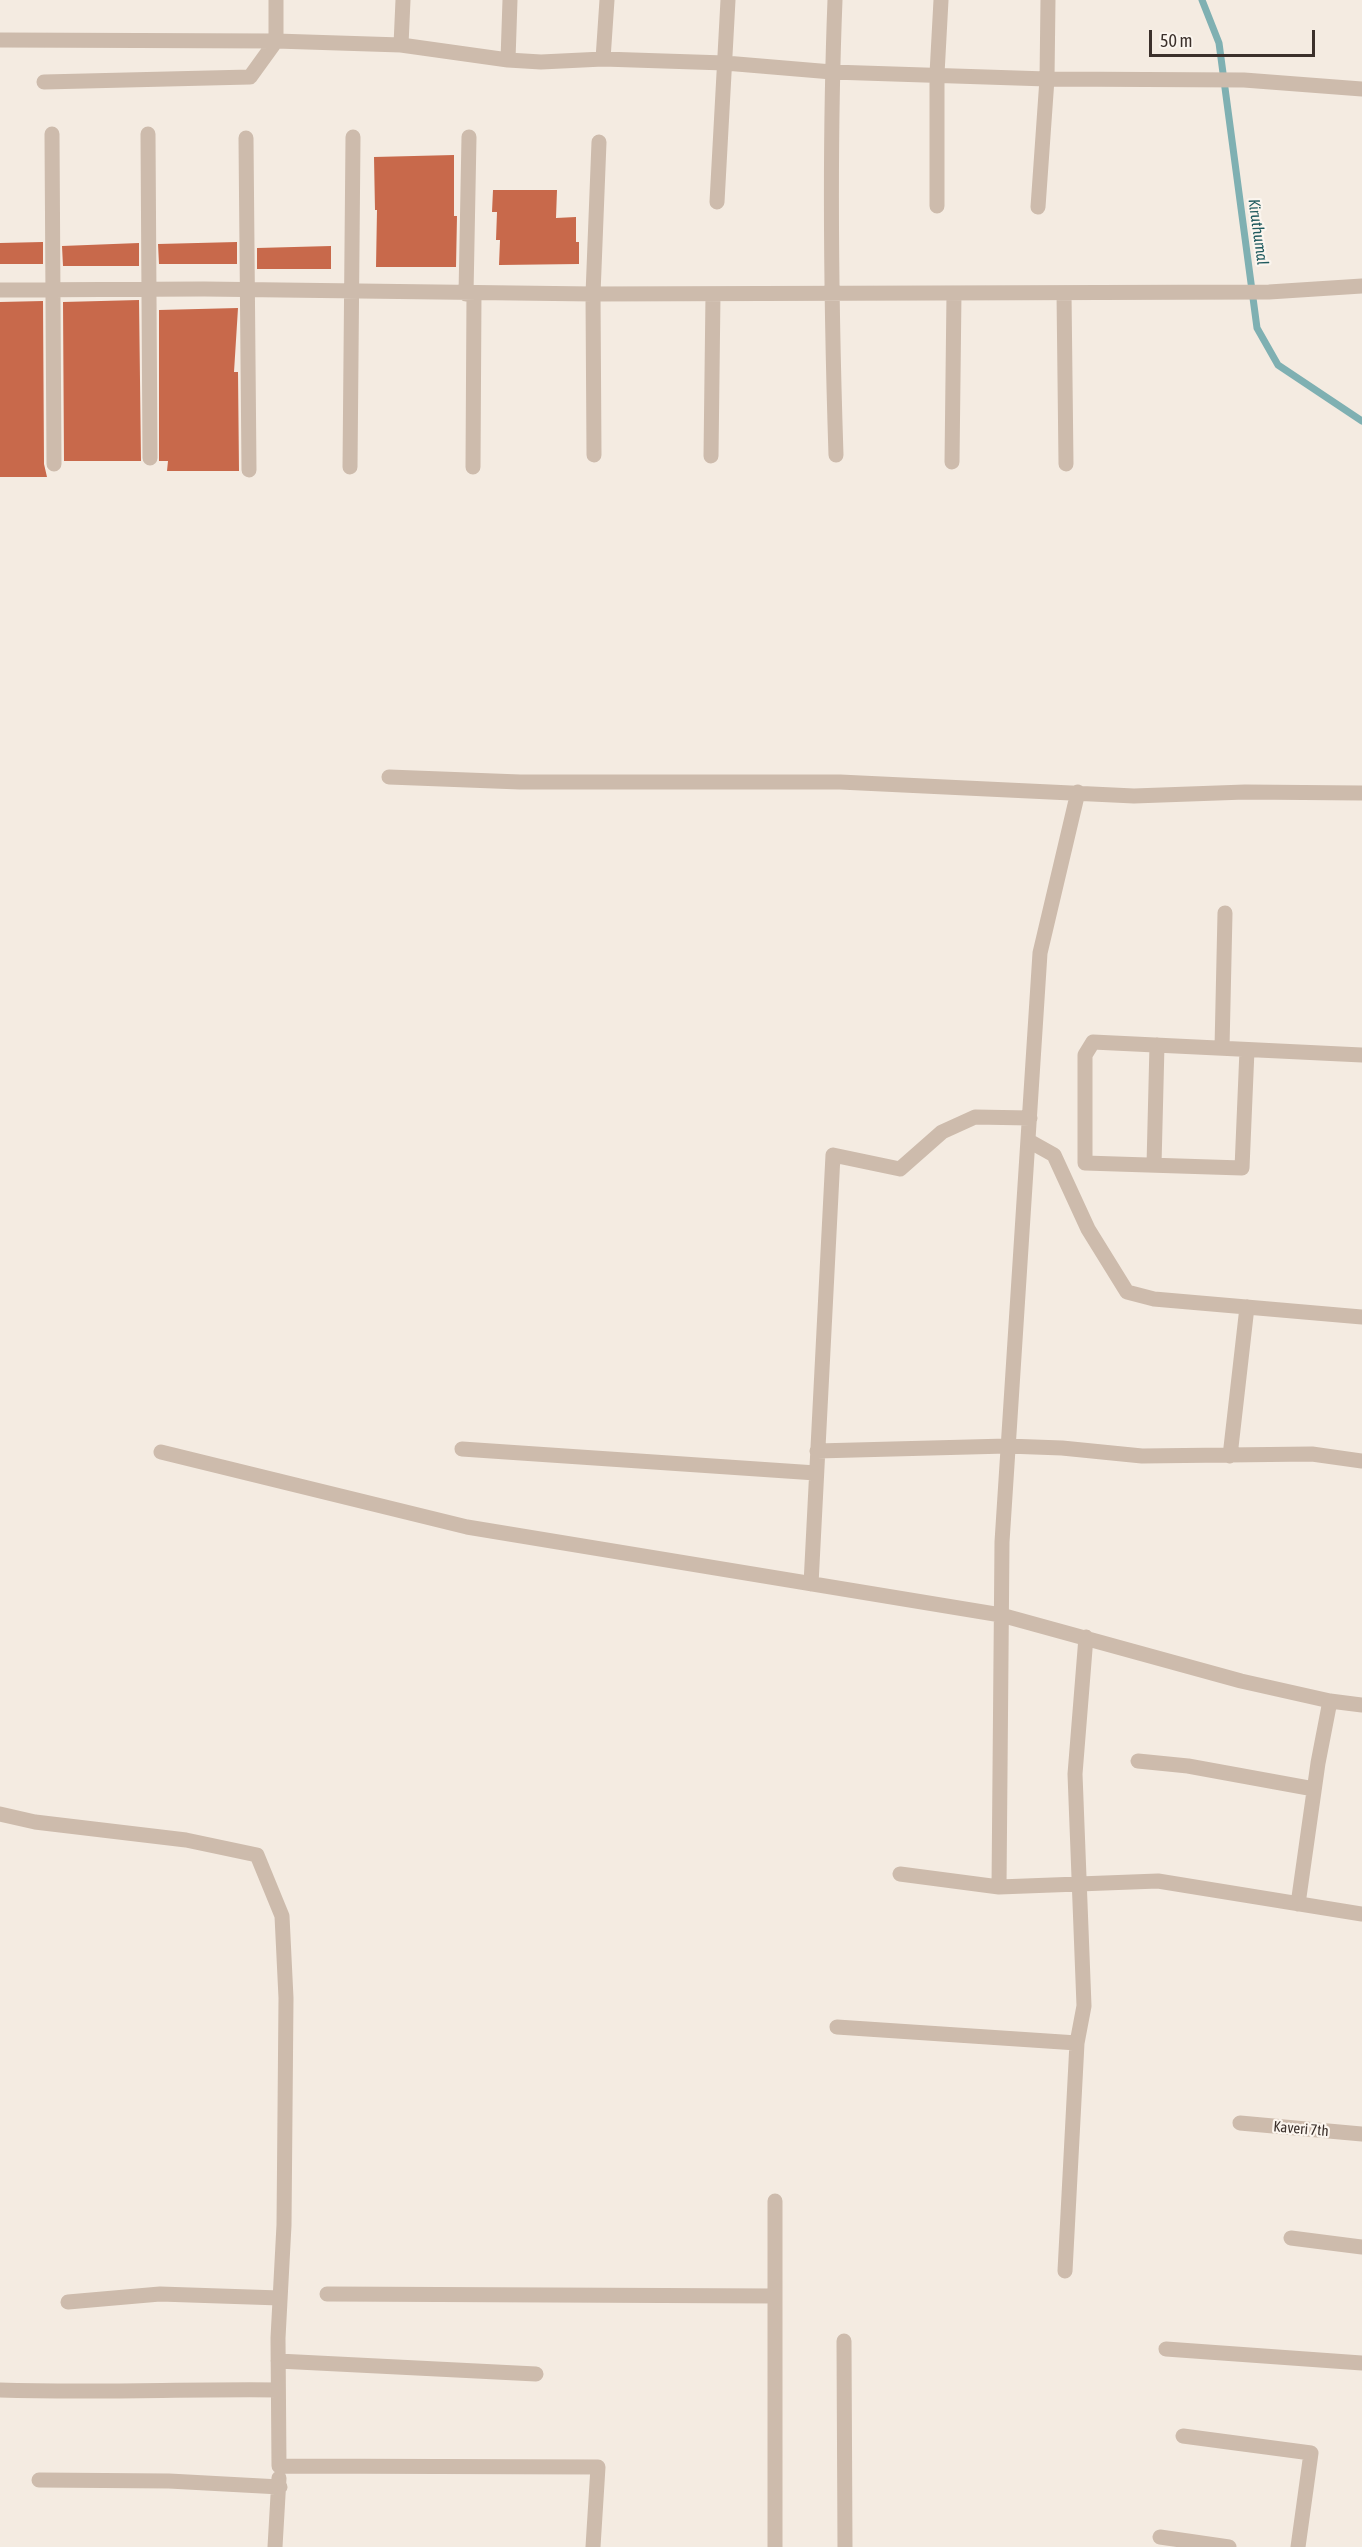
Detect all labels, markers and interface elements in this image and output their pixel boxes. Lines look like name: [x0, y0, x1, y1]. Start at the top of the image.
scale bar: [1152, 18, 1318, 56]
text: 50 m: [1160, 30, 1192, 51]
water label: Kiruthumal: [1244, 198, 1272, 266]
street label: Kaveri 7th: [1273, 2118, 1329, 2140]

